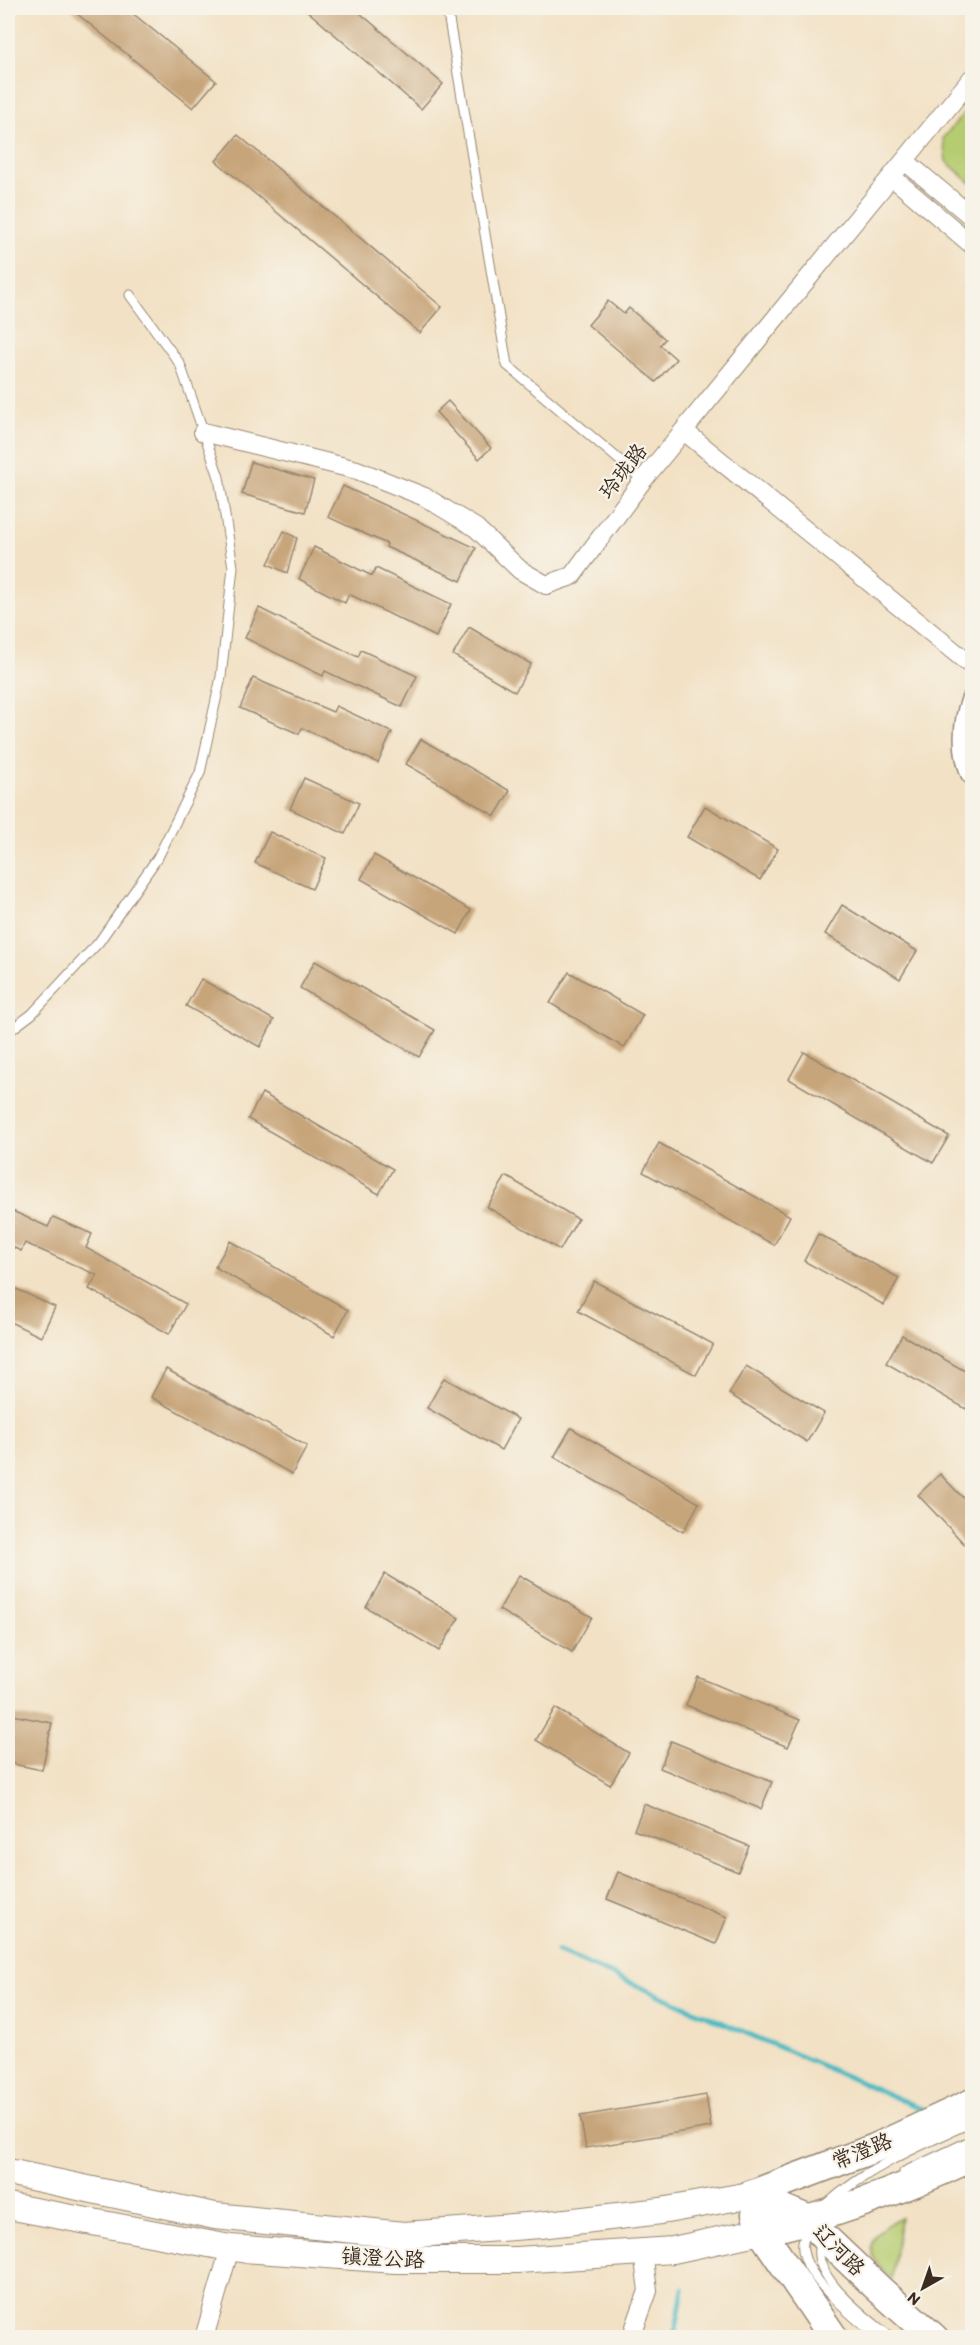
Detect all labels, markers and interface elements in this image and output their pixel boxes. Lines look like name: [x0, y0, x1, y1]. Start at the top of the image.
street label: 玲珑路: [593, 438, 652, 503]
street label: 常澄路: [828, 2127, 896, 2174]
street label: 辽河路: [808, 2219, 870, 2281]
street label: 镇澄公路: [340, 2243, 426, 2272]
north arrow: [893, 2258, 953, 2318]
text: N: [903, 2288, 924, 2310]

